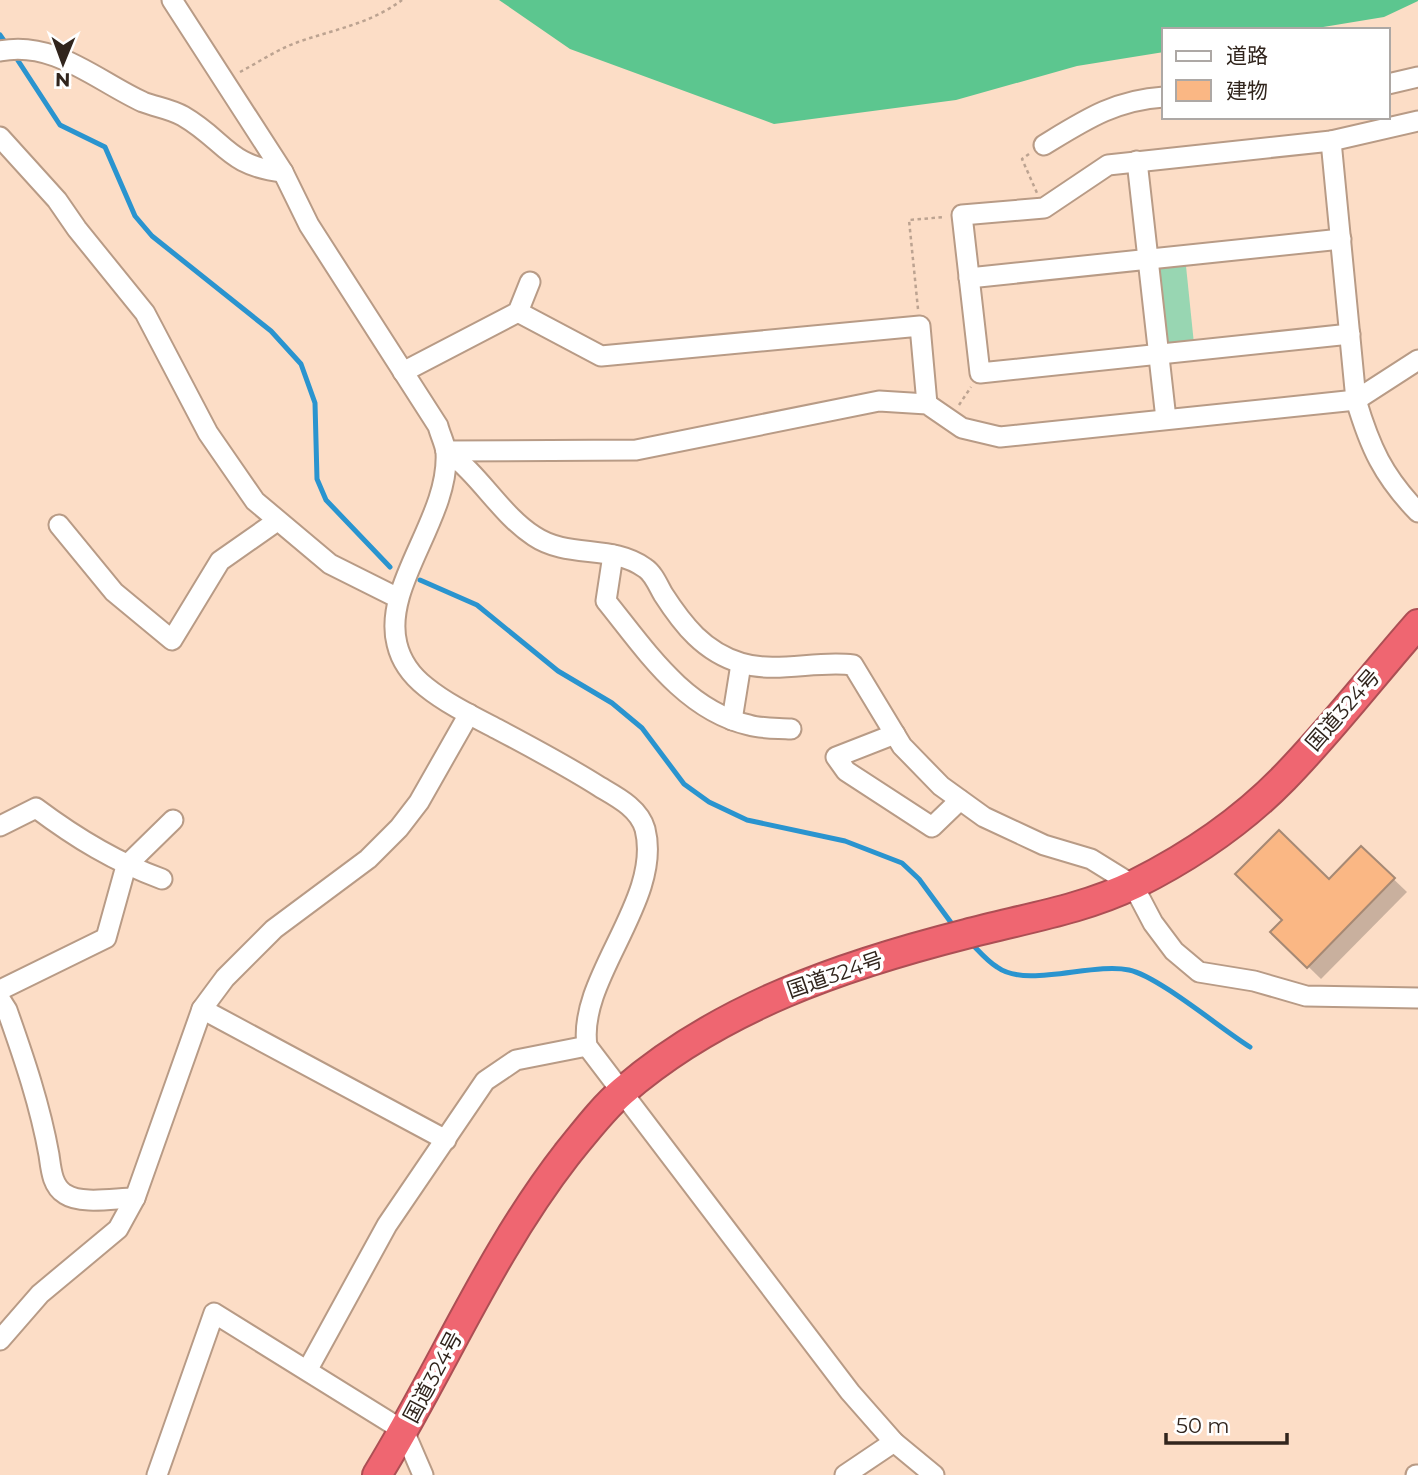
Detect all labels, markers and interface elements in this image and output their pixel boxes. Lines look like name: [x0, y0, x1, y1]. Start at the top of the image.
north arrow: [28, 28, 98, 98]
legend: [1162, 28, 1390, 119]
text: 道路: [1226, 43, 1268, 68]
text: N: [55, 68, 71, 91]
text: 建物: [1226, 78, 1268, 103]
street label: 国道324号: [1300, 664, 1385, 756]
street label: 国道324号: [783, 946, 886, 1003]
street label: 国道324号: [398, 1327, 467, 1427]
scale bar: [1166, 1402, 1287, 1446]
text: 50 m: [1176, 1413, 1230, 1438]

